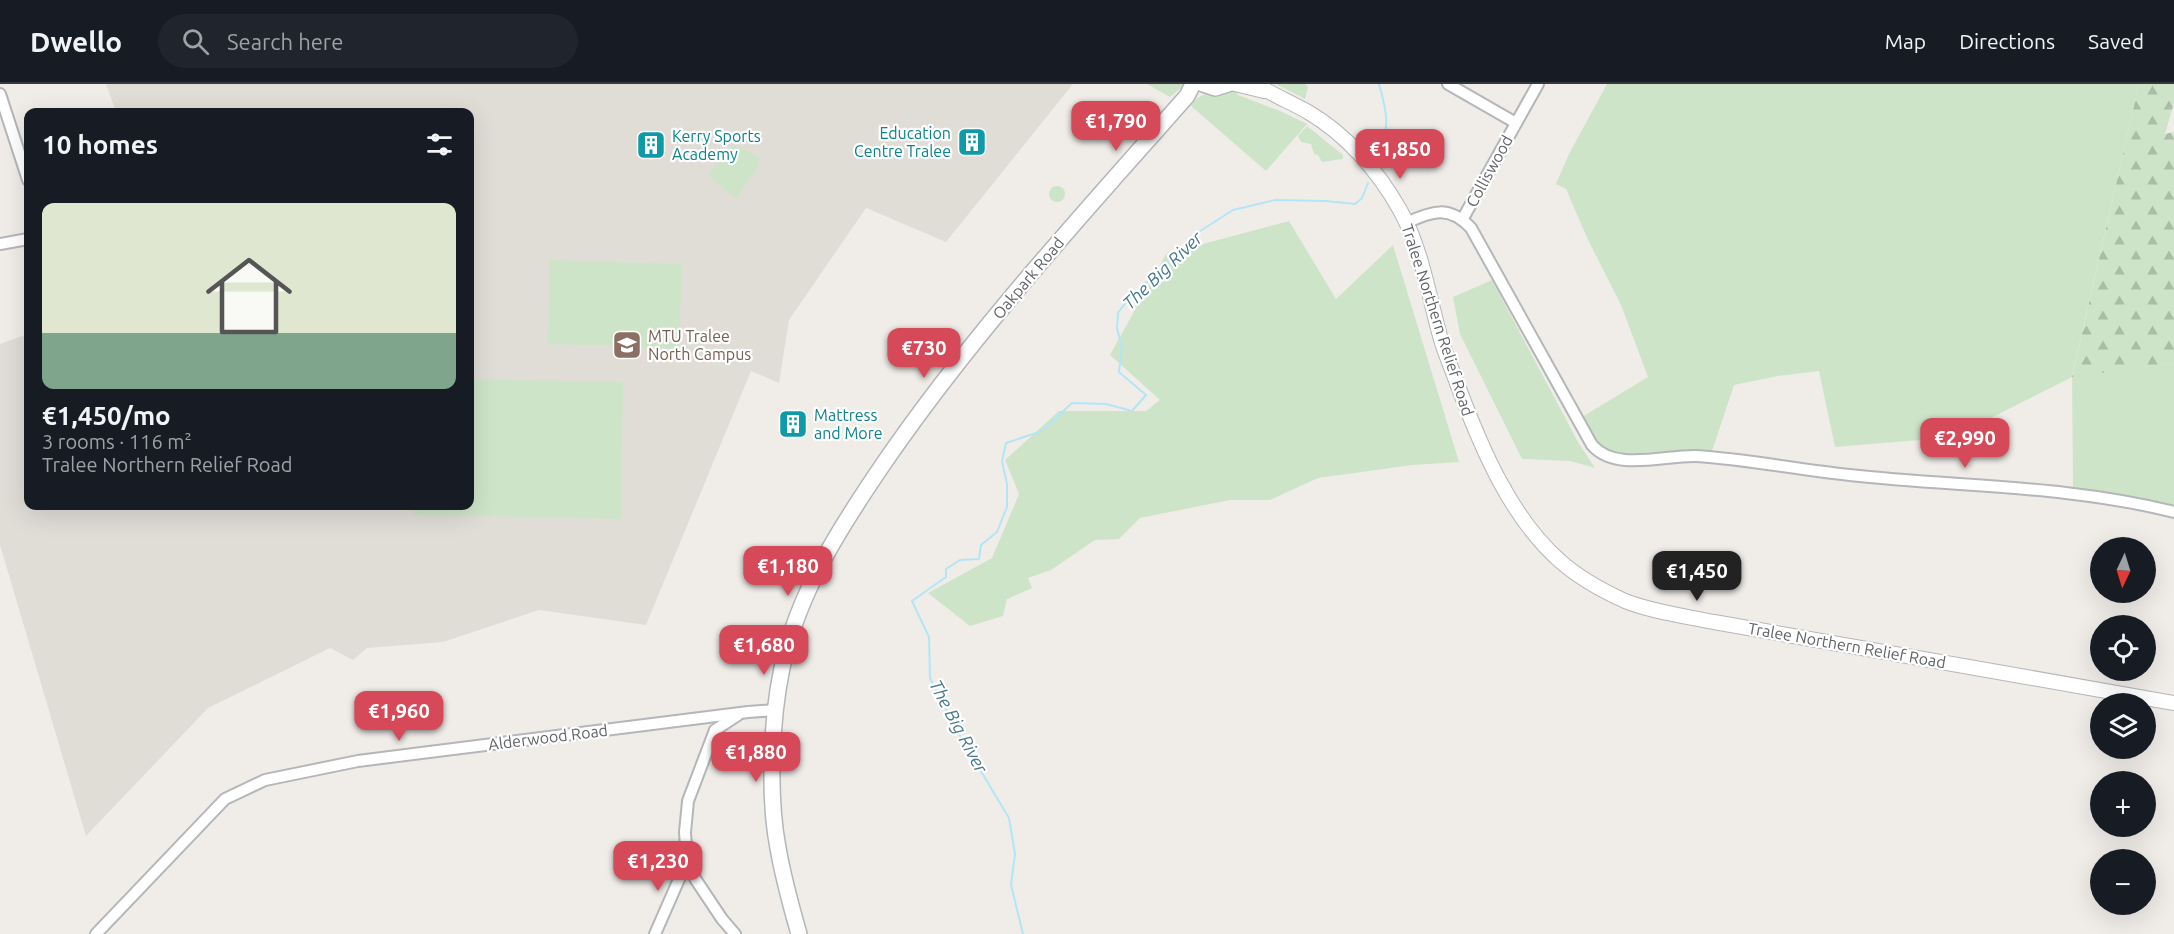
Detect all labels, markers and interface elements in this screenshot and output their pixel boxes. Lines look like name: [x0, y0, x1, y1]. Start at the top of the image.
search box: [158, 14, 578, 68]
icon: search: [179, 25, 212, 58]
text: Dwello: [30, 26, 122, 57]
text: Search here: [227, 29, 343, 54]
text: Map: [1885, 29, 1926, 53]
text: Directions: [1959, 29, 2055, 53]
text: Saved: [2088, 29, 2144, 53]
pin: €1,790: [1067, 101, 1165, 152]
text: €1,790: [1085, 109, 1147, 132]
place label: Education Centre Tralee: [854, 124, 951, 160]
building icon: Education Centre Tralee: [956, 126, 988, 158]
place label: Kerry Sports Academy: [672, 127, 761, 163]
icon: filters: [423, 128, 456, 161]
building icon: Kerry Sports Academy: [635, 129, 667, 161]
pin: €1,850: [1351, 129, 1449, 180]
text: 10 homes: [42, 130, 158, 159]
street label: Colliswood: [1462, 132, 1516, 210]
text: €1,850: [1369, 137, 1431, 160]
street label: Tralee Northern Relief Road: [1398, 222, 1478, 418]
water label: The Big River: [1118, 226, 1207, 313]
street label: Oakpark Road: [989, 234, 1067, 322]
icon: home: [195, 242, 303, 350]
place label: MTU Tralee North Campus: [648, 327, 751, 363]
pin: €730: [888, 328, 960, 379]
school or university icon: MTU Tralee North Campus: [611, 329, 643, 361]
text: €730: [901, 336, 947, 359]
text: €1,450/mo: [42, 401, 171, 430]
place label: Mattress and More: [814, 406, 883, 442]
building icon: Mattress and More: [777, 408, 809, 440]
pin: €2,990: [1916, 418, 2014, 469]
text: €2,990: [1934, 426, 1996, 449]
text: 3 rooms · 116 m²: [42, 430, 192, 453]
text: Tralee Northern Relief Road: [42, 453, 293, 476]
north arrow: [2090, 537, 2156, 603]
map controls: [2090, 537, 2156, 915]
pin: €1,180: [739, 546, 837, 597]
pin: €1,450: [1648, 551, 1746, 602]
text: €1,180: [757, 554, 819, 577]
text: €1,450: [1666, 559, 1728, 582]
button: locate: [2090, 615, 2156, 681]
street label: Tralee Northern Relief Road: [1747, 619, 1947, 671]
pin: €1,680: [715, 625, 813, 676]
text: €1,680: [733, 633, 795, 656]
water label: The Big River: [926, 676, 992, 777]
pin: €1,960: [350, 691, 448, 742]
button: layers: [2090, 693, 2156, 759]
text: €1,960: [368, 699, 430, 722]
street label: Alderwood Road: [487, 721, 609, 753]
pin: €1,880: [707, 732, 805, 783]
text: €1,880: [725, 740, 787, 763]
button: +: [2090, 771, 2156, 837]
pin: €1,230: [609, 841, 707, 892]
text: €1,230: [627, 849, 689, 872]
button: −: [2090, 849, 2156, 915]

